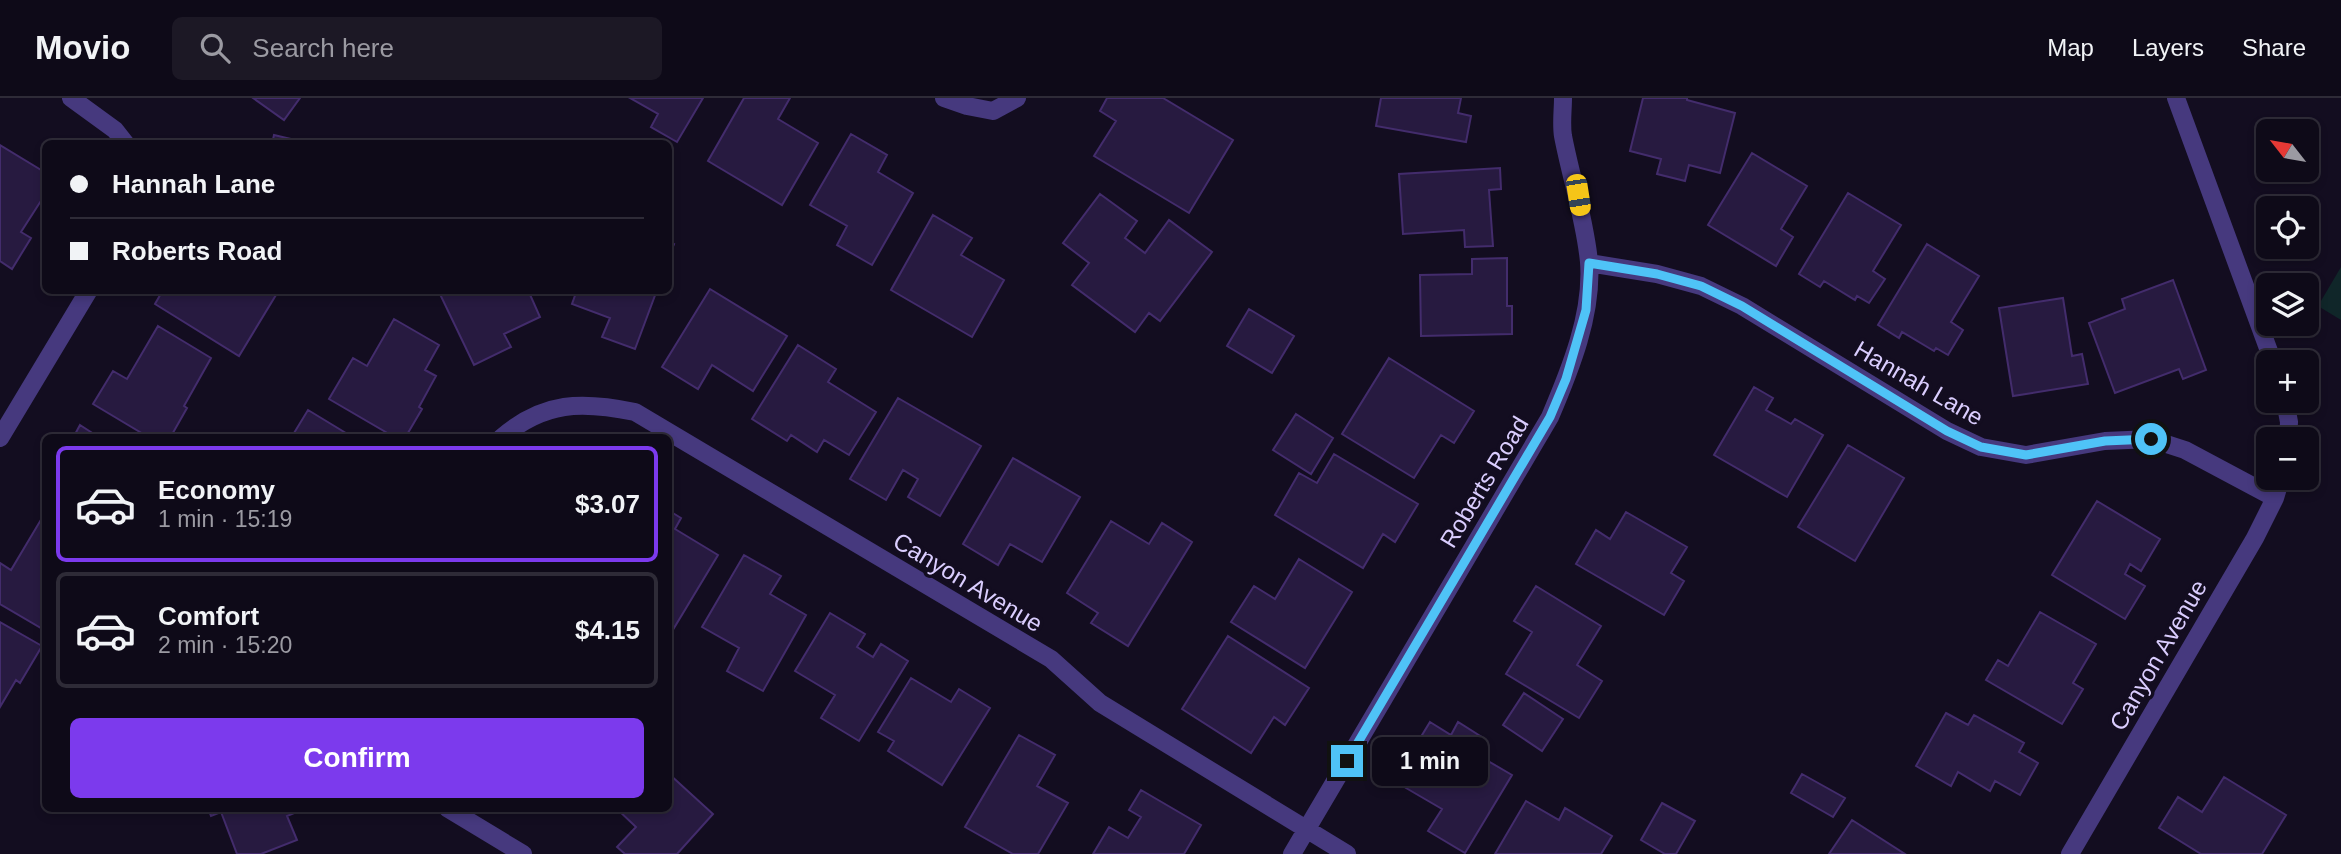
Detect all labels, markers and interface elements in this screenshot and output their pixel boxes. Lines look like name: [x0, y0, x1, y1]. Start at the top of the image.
search box: [172, 17, 662, 80]
text: Movio: [35, 29, 130, 66]
icon: search: [196, 29, 234, 67]
text: Search here: [252, 33, 394, 63]
text: Map: [2047, 34, 2094, 61]
text: Layers: [2132, 34, 2204, 61]
text: Share: [2242, 34, 2306, 61]
north arrow: [2256, 119, 2319, 182]
map controls: [2256, 119, 2319, 490]
text: Hannah Lane: [112, 169, 275, 199]
car: [1565, 173, 1592, 217]
button: locate: [2256, 196, 2319, 259]
text: Roberts Road: [112, 236, 282, 266]
button: layers: [2256, 273, 2319, 336]
street label: Hannah Lane: [1850, 335, 1988, 431]
button: +: [2256, 350, 2319, 413]
street label: Roberts Road: [1434, 412, 1534, 552]
route start: [2135, 423, 2167, 455]
button: −: [2256, 427, 2319, 490]
icon: car: [74, 473, 137, 536]
text: Economy: [158, 475, 275, 505]
text: $3.07: [575, 489, 640, 519]
text: 1 min · 15:19: [158, 506, 292, 532]
street label: Canyon Avenue: [889, 527, 1047, 637]
street label: Canyon Avenue: [2104, 575, 2212, 735]
icon: car: [74, 599, 137, 662]
text: Comfort: [158, 601, 259, 631]
text: $4.15: [575, 615, 640, 645]
text: 2 min · 15:20: [158, 632, 292, 658]
button: Confirm: [70, 718, 644, 798]
callout: 1 min: [1372, 736, 1487, 786]
route end: [1331, 745, 1363, 777]
text: 1 min: [1400, 748, 1460, 774]

